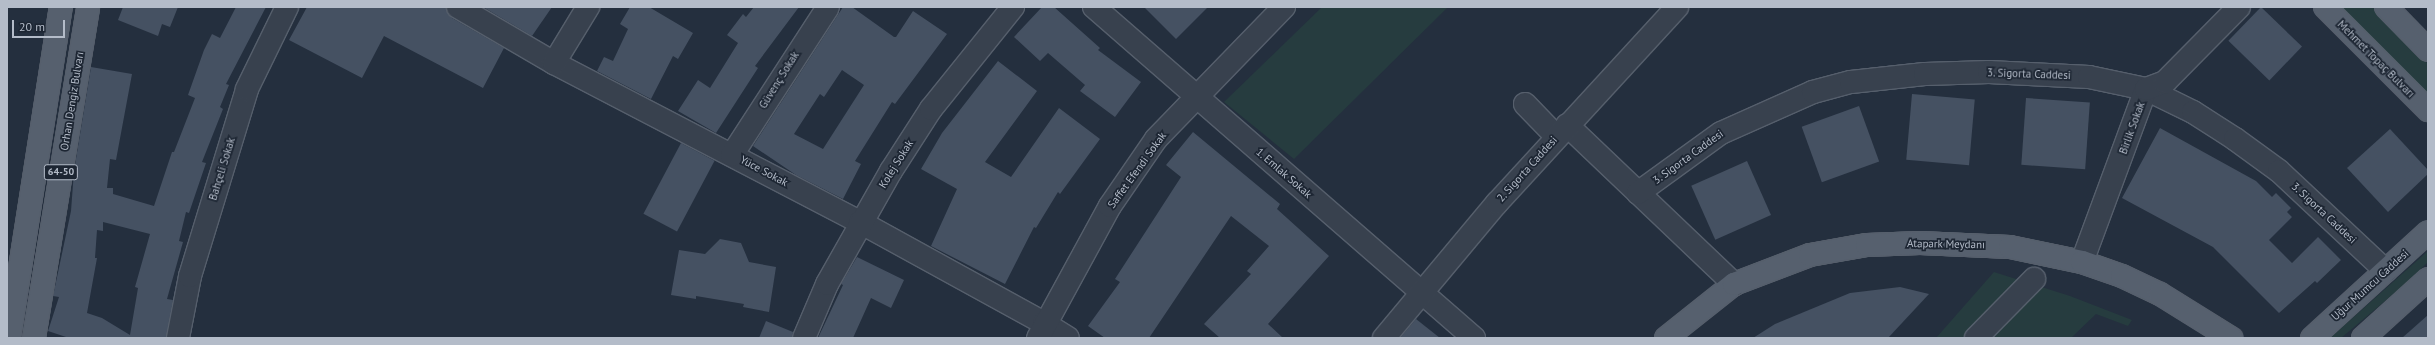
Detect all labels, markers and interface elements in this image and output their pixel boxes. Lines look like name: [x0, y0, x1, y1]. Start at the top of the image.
scale bar: [14, 12, 67, 38]
street label: Mehmet Topaç Bulvarı: [2334, 17, 2418, 101]
text: 20 m: [19, 19, 45, 34]
street label: Güvenç Sokak: [756, 49, 802, 111]
street label: Orhan Dengiz Bulvarı: [58, 50, 86, 152]
street label: 3. Sigorta Caddesi: [1986, 66, 2072, 82]
street label: Birlik Sokak: [2116, 100, 2148, 156]
street label: 3. Sigorta Caddesi: [1650, 127, 1726, 187]
street label: Saffet Efendi Sokak: [1105, 129, 1169, 211]
street label: 2. Sigorta Caddesi: [1494, 133, 1560, 205]
street label: Bahçeli Sokak: [206, 136, 238, 202]
street label: Kolej Sokak: [876, 137, 916, 191]
street label: 1. Emlak Sokak: [1253, 145, 1315, 201]
street label: Yüce Sokak: [738, 153, 790, 189]
road number: 64-50: [43, 164, 79, 180]
street label: 3. Sigorta Caddesi: [2289, 179, 2359, 247]
street label: Atapark Meydanı: [1907, 237, 1985, 251]
street label: Uğur Mumcu Caddesi: [2329, 247, 2411, 323]

